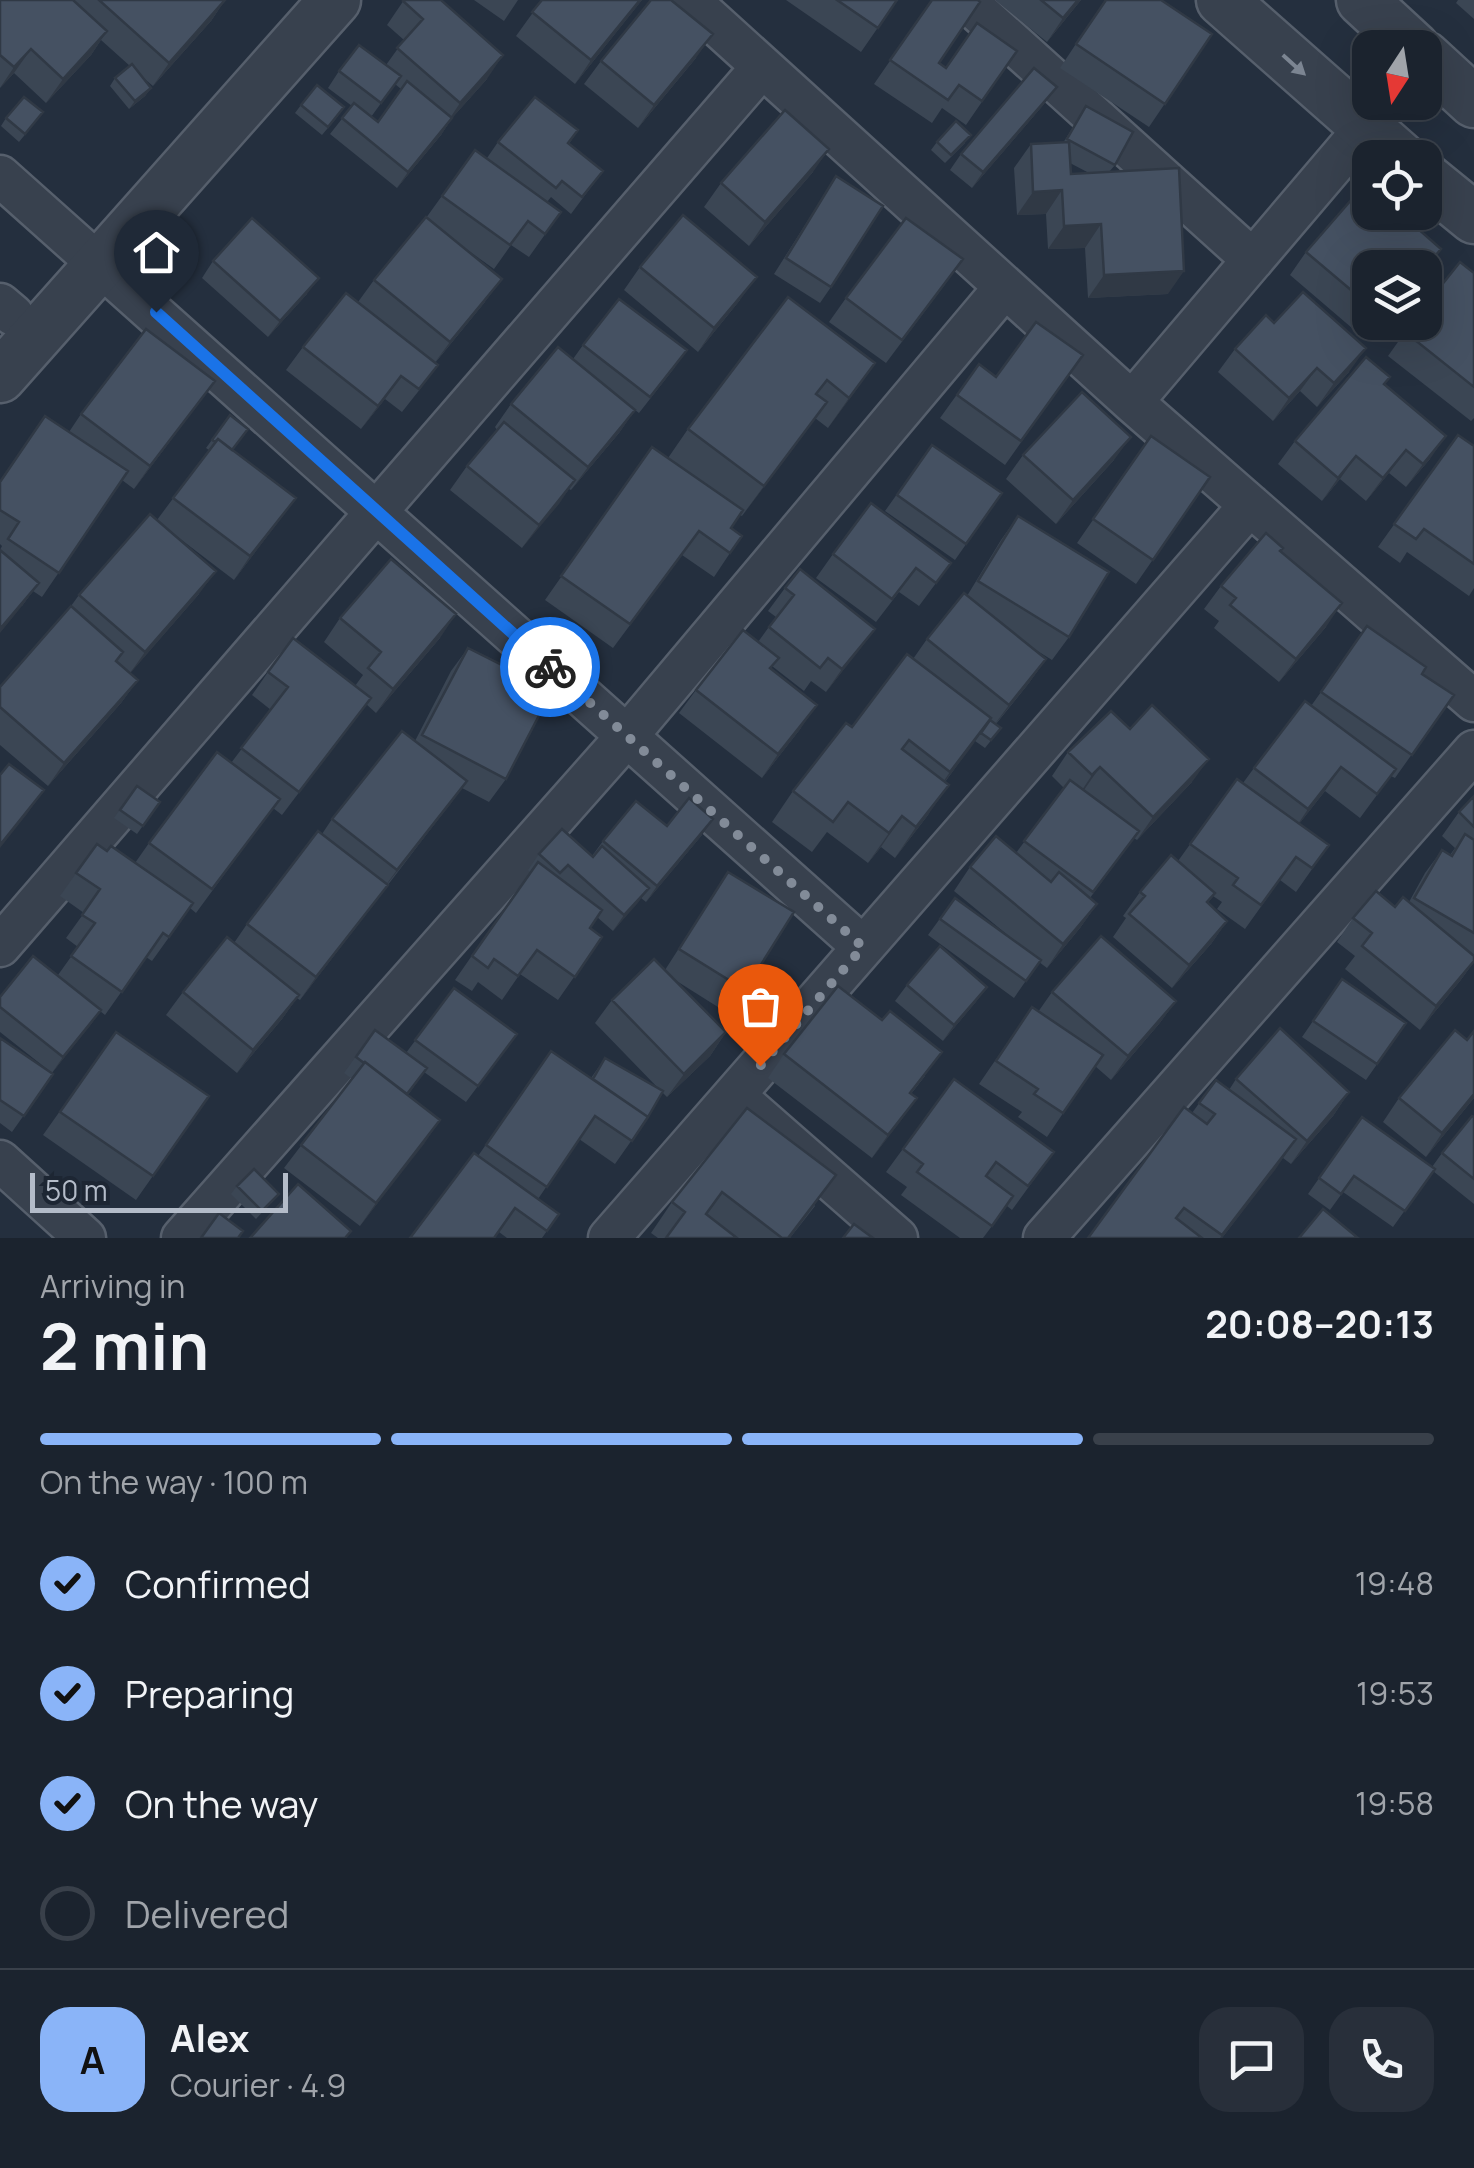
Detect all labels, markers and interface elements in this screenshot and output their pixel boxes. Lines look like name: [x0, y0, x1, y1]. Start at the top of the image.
north arrow: [1352, 30, 1442, 120]
map controls: [1352, 30, 1442, 340]
one-way arrow: [1282, 53, 1306, 76]
button: locate: [1352, 140, 1442, 230]
pin: [114, 210, 199, 313]
icon: home: [129, 225, 184, 280]
button: layers: [1352, 250, 1442, 340]
courier: [500, 617, 600, 717]
icon: bike: [523, 640, 578, 695]
pin: [718, 964, 803, 1067]
icon: bag: [733, 979, 788, 1034]
scale bar: [30, 1168, 288, 1212]
text: 50 m: [45, 1171, 108, 1209]
text: Arriving in: [40, 1264, 185, 1308]
text: 20:08–20:13: [1205, 1297, 1434, 1349]
text: 2 min: [40, 1301, 209, 1390]
text: On the way · 100 m: [40, 1460, 308, 1504]
icon: check: [40, 1556, 95, 1611]
text: Confirmed: [125, 1557, 311, 1609]
text: 19:48: [1355, 1561, 1434, 1605]
icon: check: [40, 1666, 95, 1721]
text: Preparing: [125, 1667, 294, 1719]
text: 19:53: [1356, 1671, 1434, 1715]
icon: check: [40, 1776, 95, 1831]
text: On the way: [125, 1777, 318, 1829]
text: 19:58: [1355, 1781, 1434, 1825]
text: Delivered: [125, 1887, 289, 1939]
button: chat: [1199, 2007, 1304, 2112]
button: phone: [1329, 2007, 1434, 2112]
text: Alex: [170, 2011, 249, 2063]
text: A: [80, 2033, 105, 2085]
text: Courier · 4.9: [170, 2063, 346, 2107]

